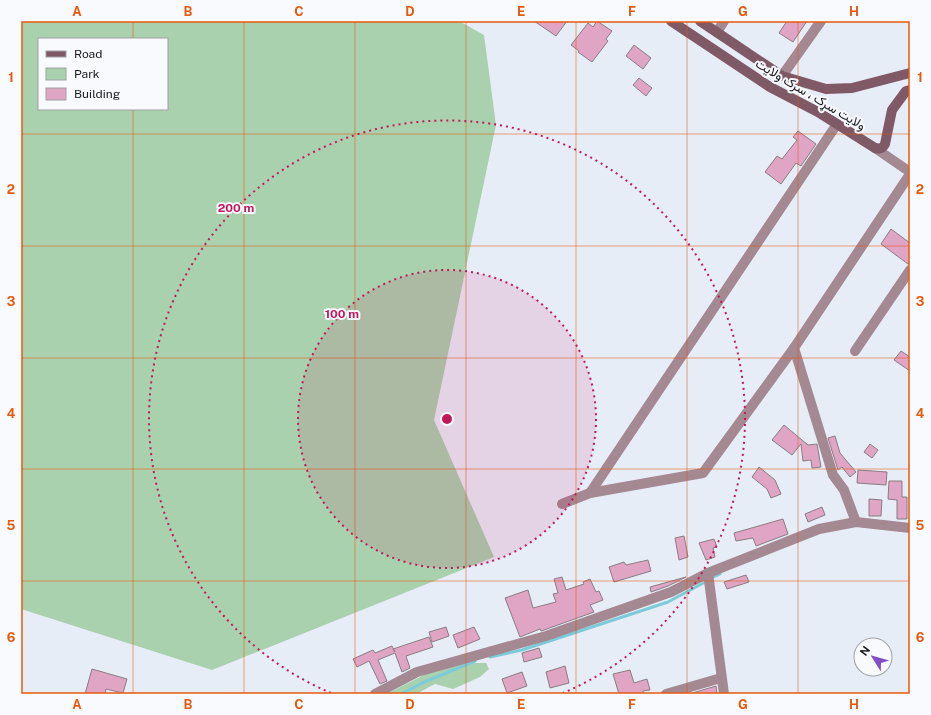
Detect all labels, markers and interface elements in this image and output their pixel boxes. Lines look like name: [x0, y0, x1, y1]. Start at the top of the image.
text: A: [72, 4, 82, 19]
text: B: [184, 4, 193, 19]
text: C: [294, 4, 304, 19]
text: D: [405, 4, 415, 19]
text: E: [517, 4, 525, 19]
text: F: [628, 4, 636, 19]
text: G: [738, 4, 748, 19]
text: H: [849, 4, 859, 19]
legend: [38, 38, 168, 110]
text: Road: [74, 47, 102, 61]
street label: ولایت سړک ، سرک ولایت: [752, 56, 869, 135]
text: Park: [74, 67, 100, 81]
text: 1: [8, 70, 14, 85]
text: 1: [917, 70, 923, 85]
text: Building: [74, 87, 120, 101]
text: 2: [7, 182, 15, 197]
text: 2: [916, 182, 924, 197]
text: 200 m: [218, 201, 254, 215]
text: 3: [7, 294, 16, 309]
text: 3: [916, 294, 925, 309]
text: 100 m: [325, 307, 359, 321]
text: 4: [7, 406, 16, 421]
text: 4: [916, 406, 925, 421]
centre of rings: [440, 412, 454, 426]
text: 5: [7, 518, 16, 533]
text: 5: [916, 518, 925, 533]
text: 6: [7, 630, 16, 645]
text: 6: [916, 630, 925, 645]
north arrow: [853, 637, 893, 677]
text: N: [858, 644, 872, 658]
text: A: [72, 697, 82, 712]
text: B: [184, 697, 193, 712]
text: C: [294, 697, 304, 712]
text: D: [405, 697, 415, 712]
text: E: [517, 697, 525, 712]
text: F: [628, 697, 636, 712]
text: G: [738, 697, 748, 712]
text: H: [849, 697, 859, 712]

